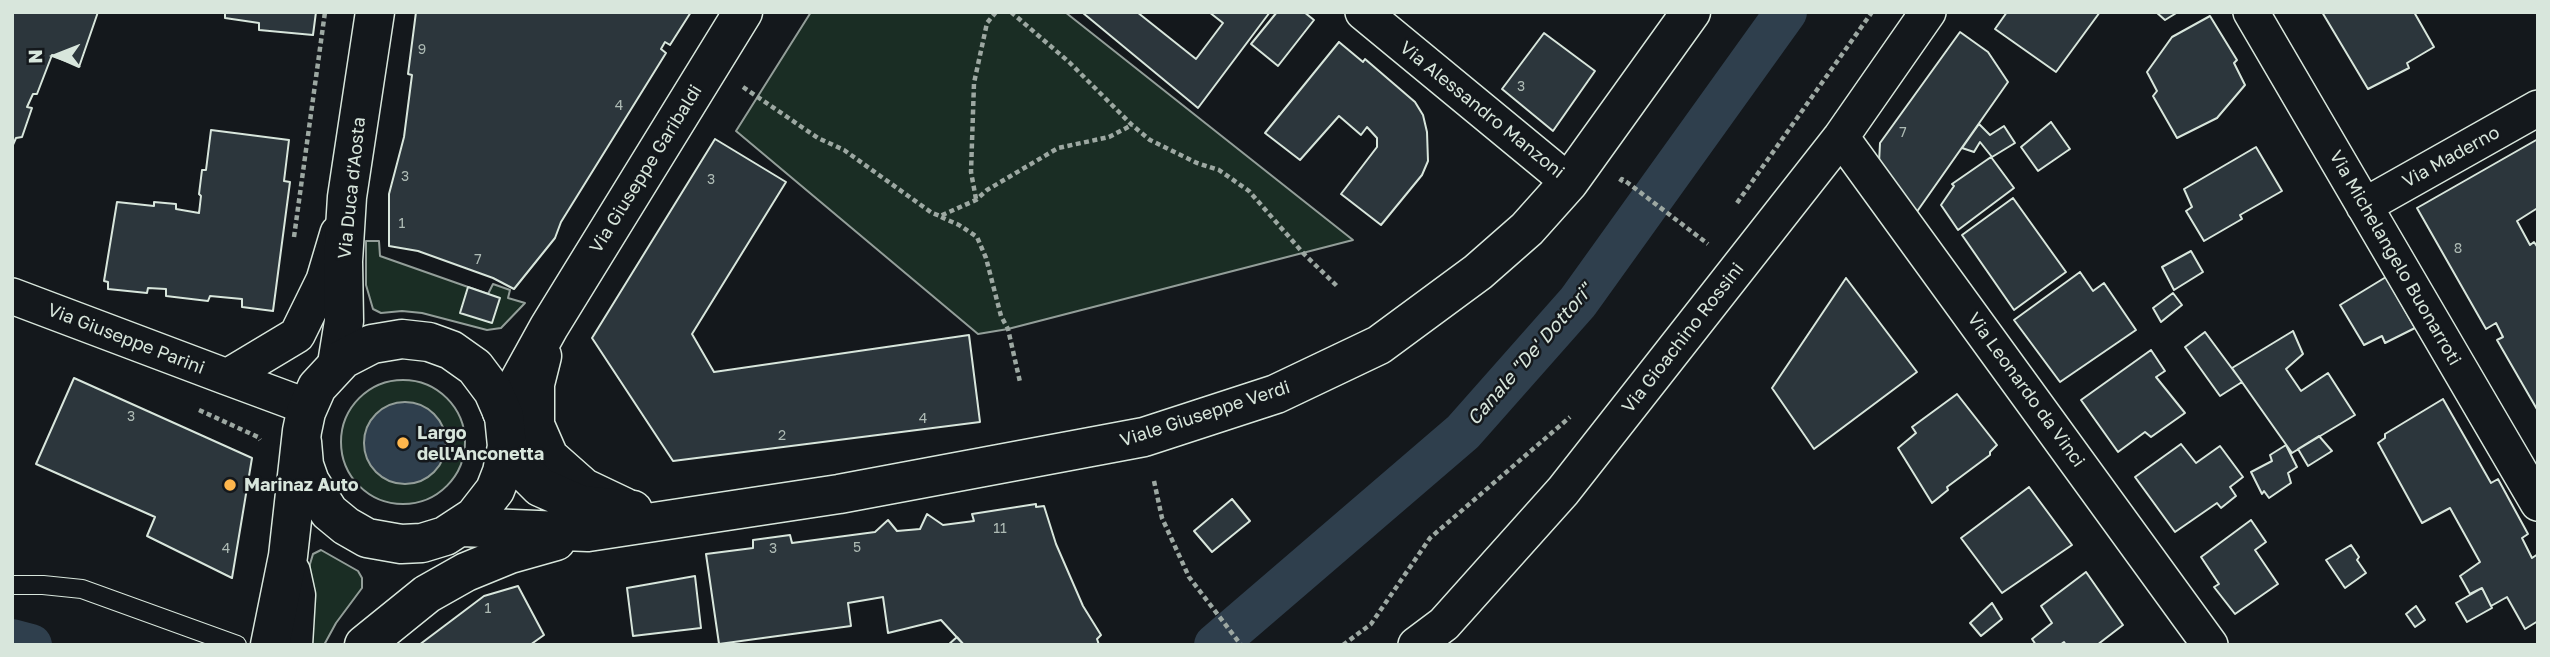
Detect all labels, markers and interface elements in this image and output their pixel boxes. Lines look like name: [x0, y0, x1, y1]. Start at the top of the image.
north arrow: [21, 21, 91, 91]
street label: Via Alessandro Manzoni: [1395, 37, 1569, 183]
house number: 9: [418, 42, 426, 58]
text: N: [23, 49, 46, 64]
house number: 3: [1517, 79, 1525, 95]
street label: Via Giuseppe Garibaldi: [585, 81, 707, 257]
house number: 4: [615, 98, 623, 114]
street label: Via Duca d'Aosta: [334, 116, 370, 260]
street label: Via Maderno: [2399, 121, 2503, 193]
house number: 7: [1899, 125, 1907, 141]
street label: Via Michelangelo Buonarroti: [2325, 147, 2465, 369]
house number: 3: [401, 169, 409, 185]
house number: 3: [707, 172, 715, 188]
house number: 1: [399, 216, 405, 232]
house number: 8: [2454, 241, 2462, 257]
house number: 7: [474, 252, 482, 268]
street label: Via Gioachino Rossini: [1618, 259, 1748, 417]
water label: Canale "De' Dottori": [1463, 280, 1597, 430]
street label: Via Giuseppe Parini: [44, 299, 208, 379]
street label: Via Leonardo da Vinci: [1963, 309, 2089, 471]
street label: Viale Giuseppe Verdi: [1117, 376, 1293, 452]
house number: 3: [127, 409, 135, 425]
house number: 4: [919, 411, 927, 427]
place label: Largo dell'Anconetta: [417, 422, 544, 464]
house number: 2: [778, 428, 786, 444]
marker: Largo dell'Anconetta: [395, 435, 411, 451]
place label: Marinaz Auto: [244, 474, 359, 496]
marker: Marinaz Auto: [222, 477, 238, 493]
house number: 11: [993, 521, 1007, 537]
house number: 5: [853, 540, 861, 556]
house number: 4: [222, 541, 230, 557]
house number: 3: [769, 541, 777, 557]
house number: 1: [485, 601, 491, 617]

